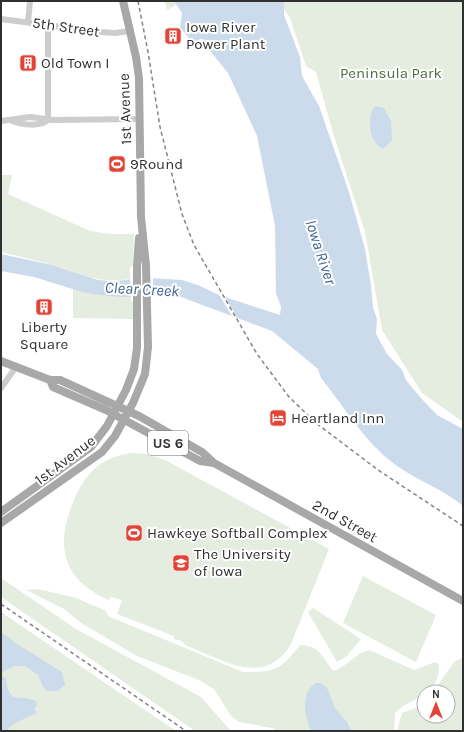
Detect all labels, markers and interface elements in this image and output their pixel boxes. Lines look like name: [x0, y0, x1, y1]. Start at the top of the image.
street label: 5th Street: [31, 13, 101, 41]
place label: Iowa River Power Plant: [186, 18, 266, 53]
building icon: Iowa River Power Plant: [163, 26, 183, 46]
building icon: Old Town I: [18, 53, 38, 73]
place label: Old Town I: [41, 54, 110, 72]
park label: Peninsula Park: [340, 64, 442, 82]
street label: 1st Avenue: [115, 73, 135, 145]
sports icon: 9Round: [107, 154, 127, 174]
place label: 9Round: [130, 155, 183, 173]
water label: Iowa River: [302, 217, 341, 287]
water label: Clear Creek: [104, 278, 181, 300]
building icon: Liberty Square: [34, 297, 54, 317]
place label: Liberty Square: [20, 318, 68, 353]
hotel icon: Heartland Inn: [268, 408, 288, 428]
place label: Heartland Inn: [291, 409, 384, 427]
street label: 1st Avenue: [31, 431, 99, 489]
road number: US 6: [148, 431, 188, 455]
street label: 2nd Street: [309, 496, 381, 546]
sports icon: Hawkeye Softball Complex: [124, 523, 144, 543]
place label: Hawkeye Softball Complex: [147, 524, 328, 542]
place label: The University of Iowa: [194, 545, 291, 580]
school or university icon: The University of Iowa: [171, 553, 191, 573]
north arrow: [416, 684, 456, 724]
text: N: [432, 688, 440, 701]

